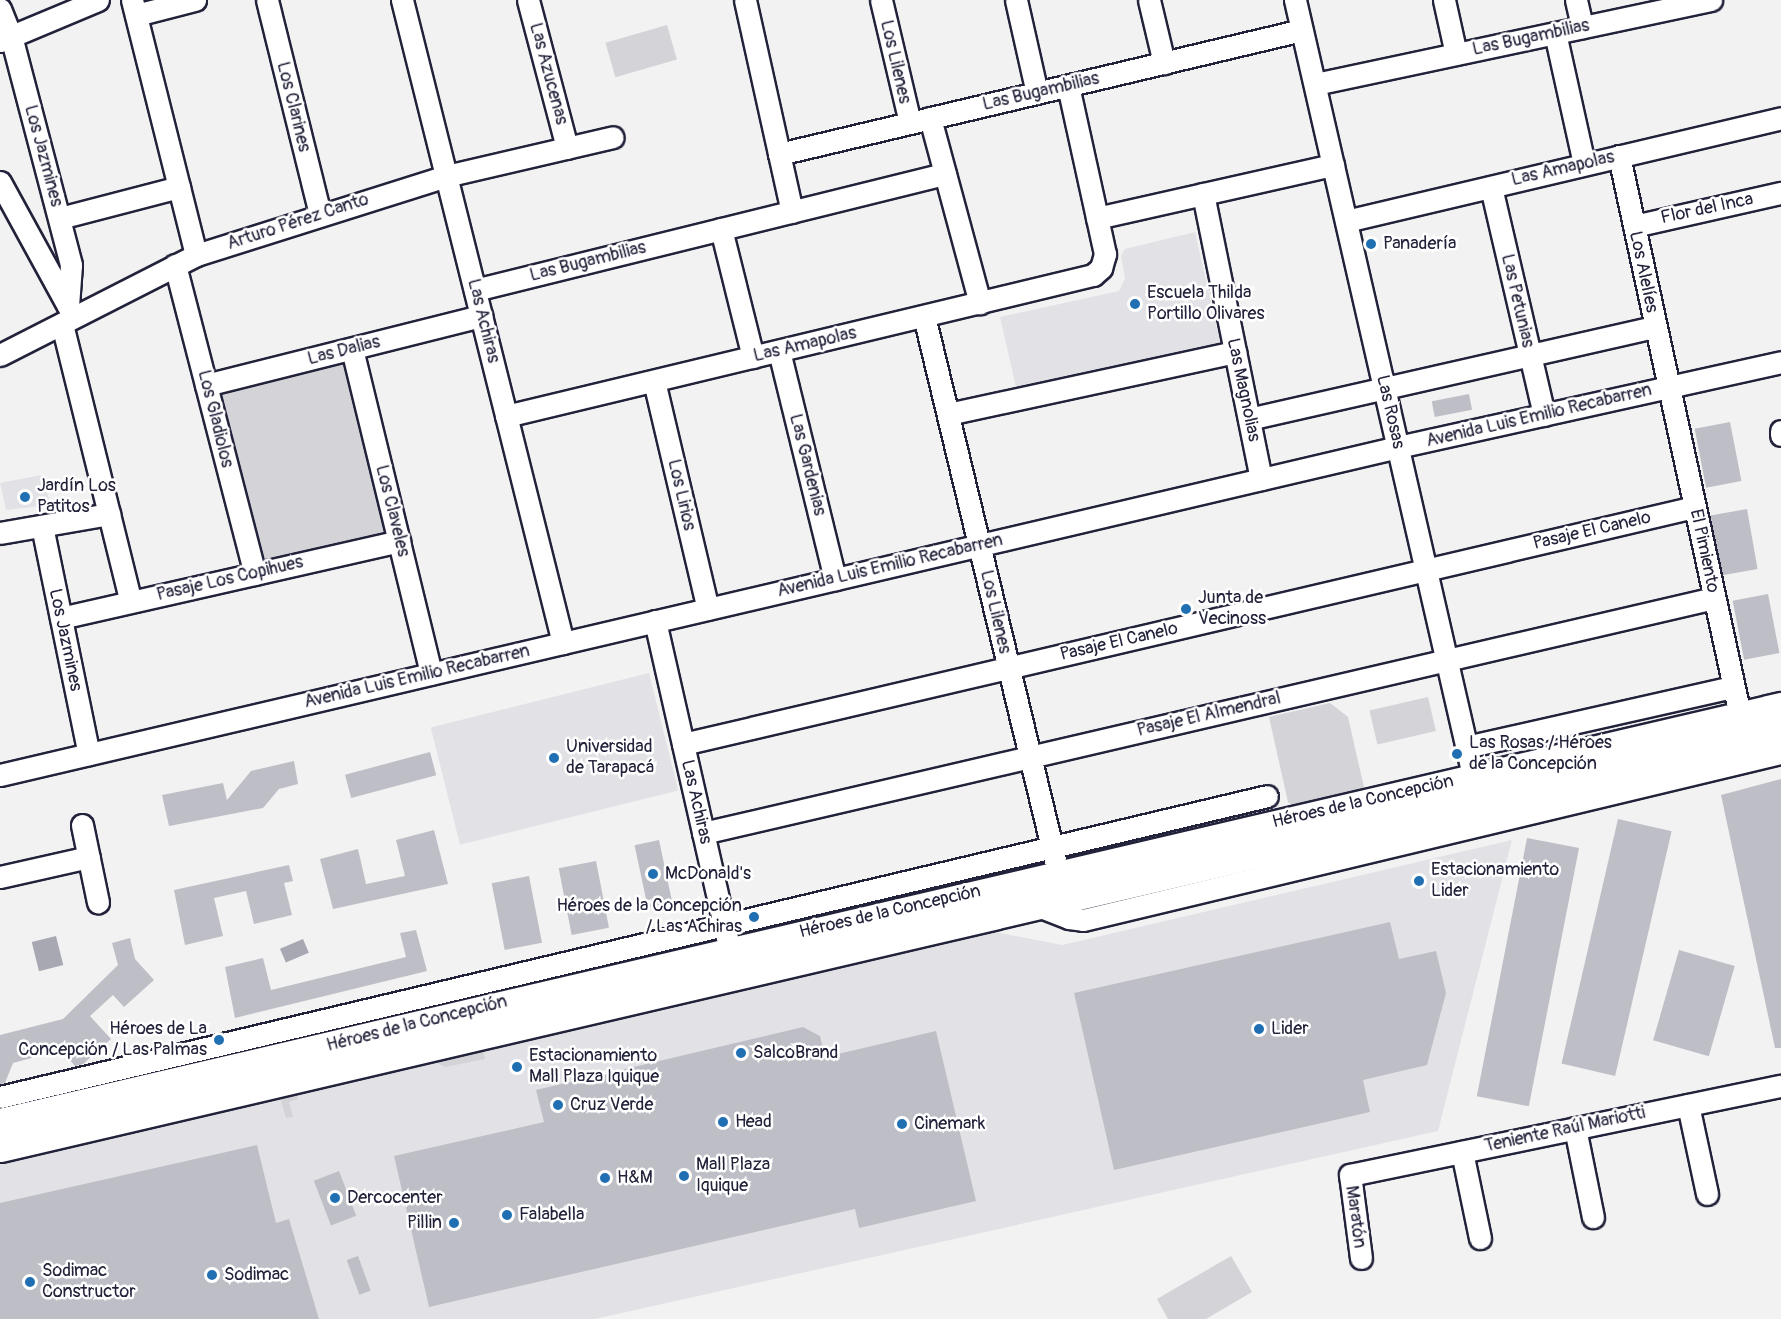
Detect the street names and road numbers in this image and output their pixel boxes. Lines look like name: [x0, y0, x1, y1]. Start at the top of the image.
street label: Las Bugambilias: [1471, 15, 1591, 61]
street label: Los Lilenes: [875, 18, 915, 106]
street label: Las Azucenas: [524, 21, 572, 127]
street label: Los Clarines: [271, 60, 315, 154]
street label: Las Bugambilias: [981, 68, 1101, 116]
street label: Los Jazmines: [19, 103, 67, 209]
street label: Las Amapolas: [1509, 147, 1617, 191]
street label: Arturo Pérez Canto: [224, 189, 372, 255]
street label: Flor del Inca: [1659, 189, 1755, 229]
street label: Los Alelíes: [1624, 229, 1662, 315]
street label: Las Bugambilias: [528, 237, 648, 287]
street label: Las Petunias: [1496, 252, 1538, 350]
street label: Las Achiras: [462, 277, 504, 365]
street label: Las Amapolas: [751, 323, 859, 367]
street label: Las Dalias: [305, 332, 383, 370]
street label: Las Magnolias: [1222, 336, 1264, 444]
street label: Los Gladiolos: [192, 368, 238, 470]
street label: Las Rosas: [1371, 373, 1409, 451]
street label: Avenida Luis Emilio Recabarren: [1424, 380, 1654, 452]
street label: Las Gardenias: [784, 412, 830, 518]
street label: Los Lirios: [662, 457, 700, 533]
street label: Los Claveles: [370, 463, 414, 559]
street label: Pasaje El Canelo: [1531, 507, 1653, 555]
street label: El Pimiento: [1685, 507, 1723, 595]
street label: Avenida Luis Emilio Recabarren: [775, 530, 1005, 602]
street label: Pasaje Los Copihues: [155, 552, 305, 606]
street label: Los Lilenes: [975, 568, 1015, 656]
street label: Los Jazmines: [44, 587, 86, 693]
street label: Pasaje El Canelo: [1058, 618, 1180, 666]
street label: Avenida Luis Emilio Recabarren: [302, 641, 532, 713]
street label: Pasaje El Almendral: [1135, 688, 1283, 742]
street label: Las Achiras: [676, 758, 716, 846]
street label: Héroes de la Concepción: [1270, 771, 1456, 833]
street label: Héroes de la Concepción: [797, 881, 983, 943]
street label: Héroes de la Concepción: [324, 991, 510, 1057]
street label: Teniente Raúl Mariotti: [1483, 1102, 1647, 1158]
street label: Maratón: [1340, 1184, 1370, 1250]

